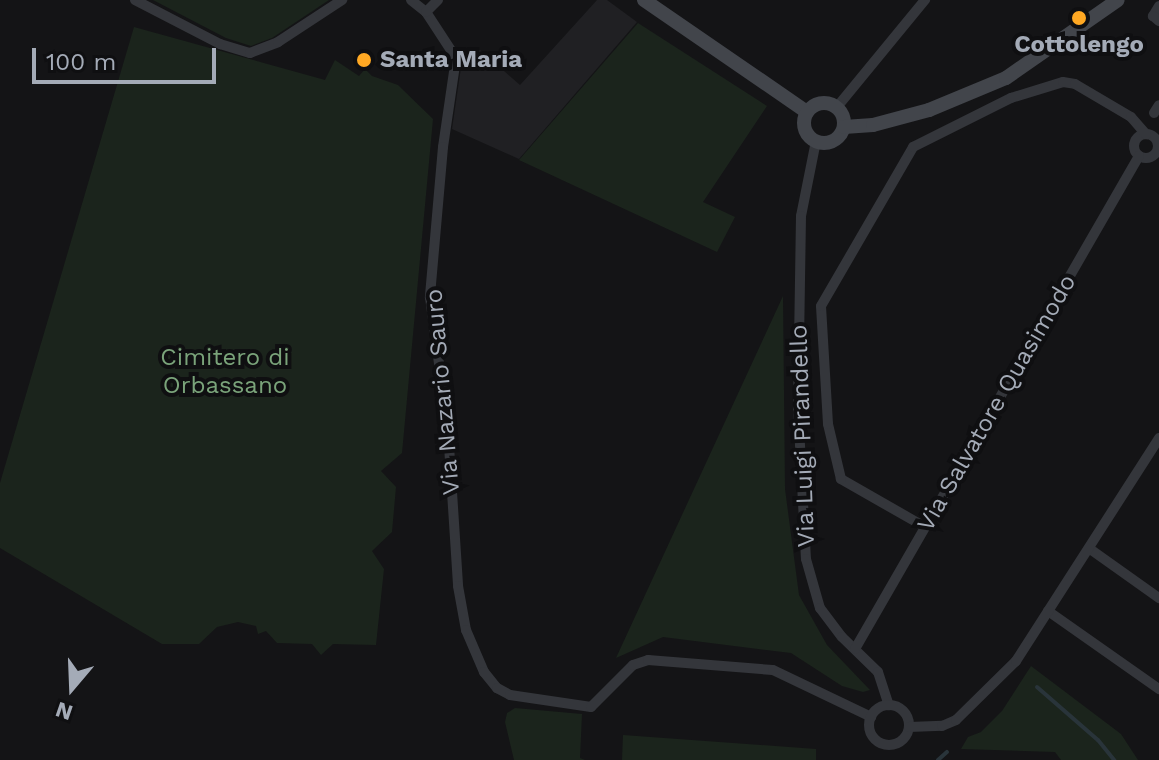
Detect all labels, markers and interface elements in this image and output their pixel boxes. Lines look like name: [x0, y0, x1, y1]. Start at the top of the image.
marker: Cottolengo: [1070, 9, 1088, 27]
place label: Cottolengo: [1014, 31, 1144, 59]
scale bar: [36, 32, 220, 82]
place label: Santa Maria: [380, 46, 522, 74]
text: 100 m: [46, 48, 116, 76]
marker: Santa Maria: [355, 51, 373, 69]
street label: Via Salvatore Quasimodo: [911, 269, 1083, 537]
street label: Via Nazario Sauro: [420, 288, 466, 496]
street label: Via Luigi Pirandello: [785, 324, 821, 548]
park label: Cimitero di Orbassano: [160, 344, 290, 400]
north arrow: [32, 648, 112, 728]
text: N: [52, 697, 76, 726]

